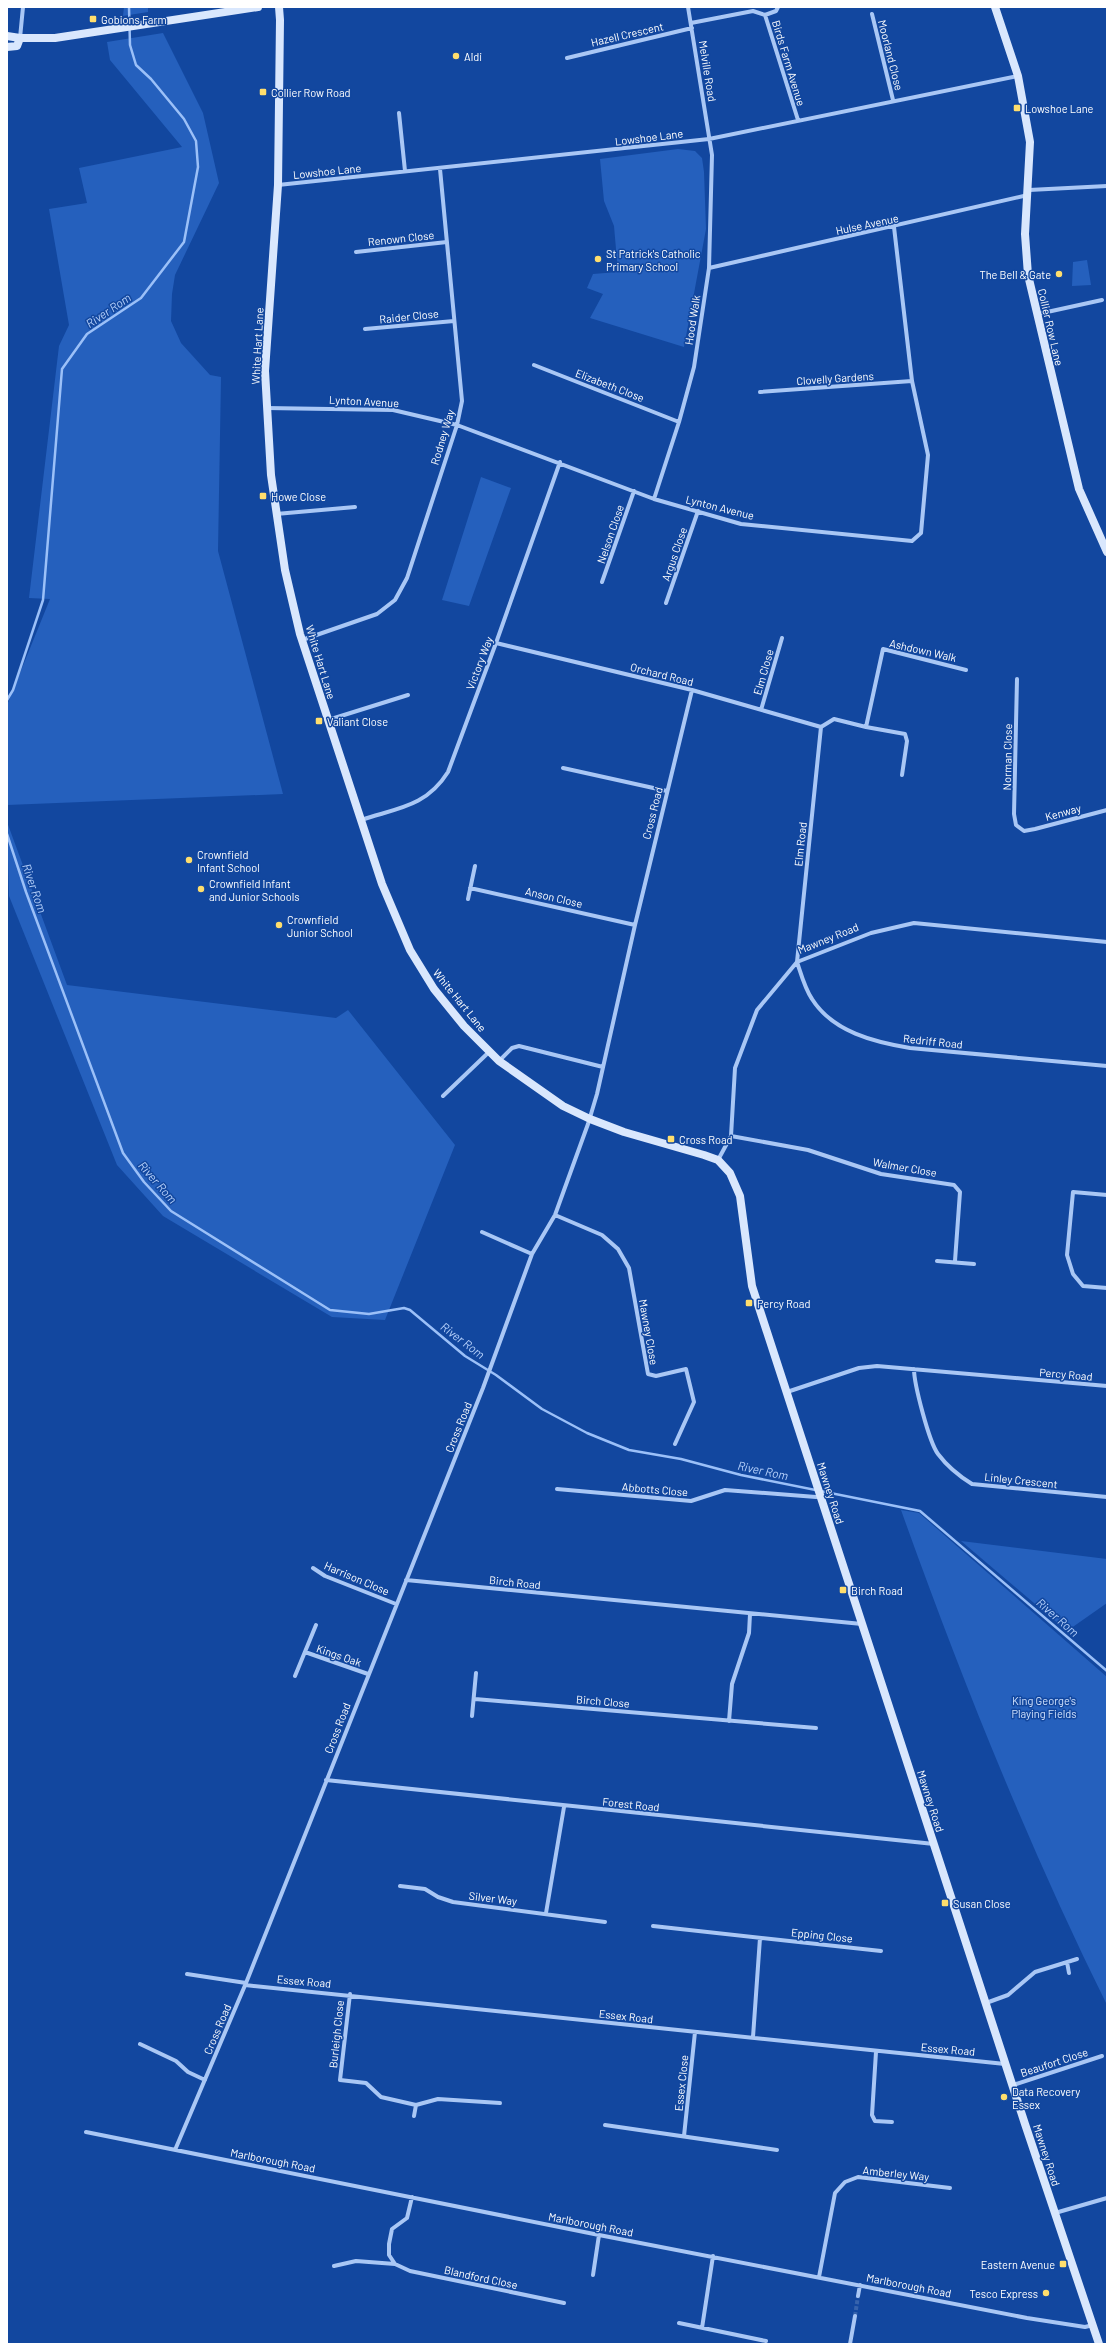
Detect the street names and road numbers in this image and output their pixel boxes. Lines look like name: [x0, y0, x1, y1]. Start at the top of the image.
street label: Moorland Close: [876, 18, 906, 92]
street label: Hazell Crescent: [589, 19, 665, 49]
street label: Birds Farm Avenue: [770, 19, 808, 108]
street label: Melville Road: [697, 39, 719, 103]
street label: Lowshoe Lane: [614, 126, 684, 148]
street label: Lowshoe Lane: [292, 161, 362, 181]
street label: Hulse Avenue: [834, 211, 900, 237]
street label: Renown Close: [367, 228, 435, 248]
street label: Collier Row Lane: [1036, 287, 1066, 367]
street label: Hood Walk: [682, 294, 702, 346]
street label: Raider Close: [379, 306, 439, 326]
street label: White Hart Lane: [248, 307, 266, 385]
street label: Elizabeth Close: [574, 366, 646, 404]
street label: Clovelly Gardens: [796, 369, 874, 387]
street label: Lynton Avenue: [329, 393, 399, 409]
street label: Rodney Way: [427, 408, 457, 466]
street label: Lynton Avenue: [684, 492, 756, 522]
street label: Nelson Close: [594, 503, 626, 565]
street label: Argus Close: [659, 525, 689, 583]
street label: White Hart Lane: [304, 623, 339, 701]
street label: Victory Way: [463, 634, 495, 692]
street label: Ashdown Walk: [888, 636, 958, 664]
street label: Elm Close: [750, 648, 776, 696]
street label: Orchard Road: [629, 660, 695, 688]
street label: Norman Close: [1000, 723, 1014, 790]
street label: Cross Road: [639, 785, 665, 841]
street label: Kenway: [1044, 801, 1082, 823]
street label: Elm Road: [791, 821, 809, 867]
street label: Anson Close: [524, 884, 584, 910]
street label: Mawney Road: [796, 920, 860, 956]
street label: White Hart Lane: [431, 966, 489, 1034]
street label: Redriff Road: [903, 1031, 963, 1051]
street label: Walmer Close: [872, 1155, 938, 1179]
street label: Mawney Close: [637, 1298, 661, 1366]
street label: Percy Road: [1039, 1365, 1093, 1383]
street label: Cross Road: [442, 1400, 474, 1454]
street label: Mawney Road: [815, 1460, 847, 1526]
street label: Linley Crescent: [984, 1470, 1058, 1490]
street label: Abbotts Close: [621, 1480, 689, 1498]
street label: Harrison Close: [323, 1558, 392, 1598]
street label: Birch Road: [489, 1573, 541, 1591]
street label: Kings Oak: [315, 1641, 364, 1669]
street label: Birch Close: [576, 1692, 631, 1710]
street label: Cross Road: [321, 1701, 353, 1755]
street label: Mawney Road: [915, 1768, 947, 1834]
street label: Forest Road: [602, 1795, 660, 1813]
street label: Silver Way: [468, 1889, 518, 1907]
street label: Epping Close: [790, 1925, 854, 1945]
street label: Essex Road: [276, 1972, 332, 1990]
street label: Burleigh Close: [326, 1999, 346, 2069]
street label: Cross Road: [201, 2002, 233, 2056]
street label: Essex Road: [598, 2007, 654, 2025]
street label: Essex Road: [920, 2040, 976, 2058]
street label: Beaufort Close: [1019, 2045, 1090, 2079]
street label: Essex Close: [672, 2054, 690, 2112]
street label: Mawney Road: [1031, 2122, 1063, 2188]
street label: Marlborough Road: [229, 2145, 317, 2175]
street label: Amberley Way: [862, 2163, 930, 2183]
street label: Marlborough Road: [547, 2209, 635, 2239]
street label: Blandford Close: [443, 2263, 519, 2291]
street label: Marlborough Road: [865, 2270, 953, 2300]

